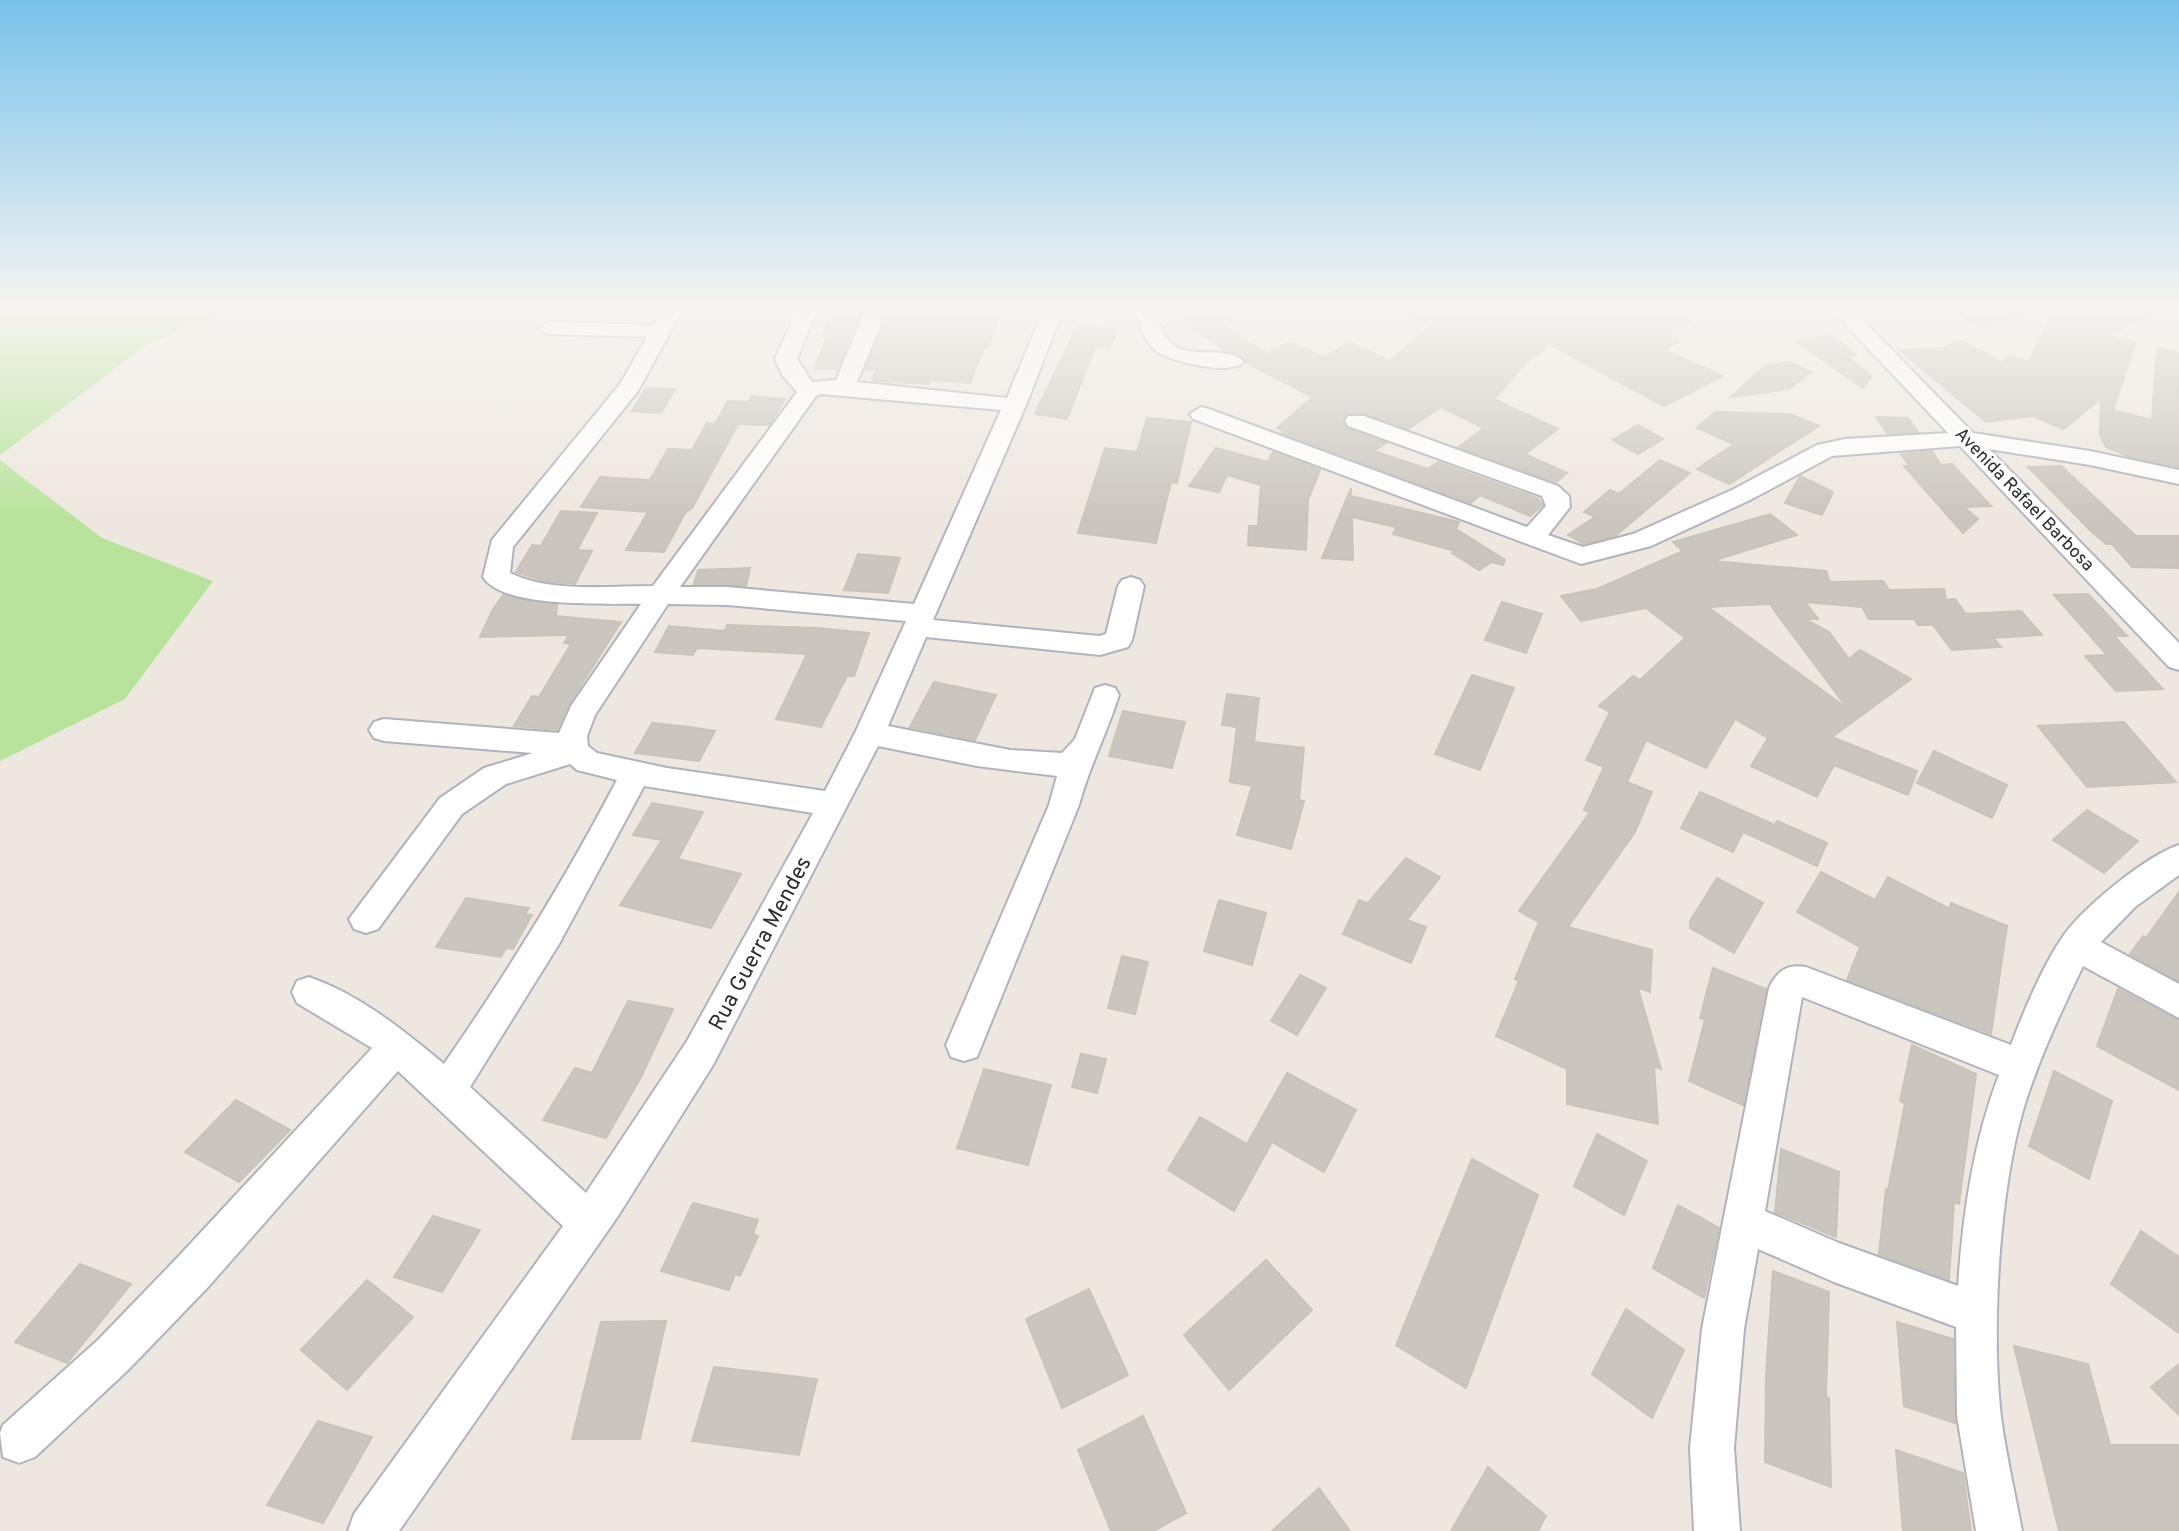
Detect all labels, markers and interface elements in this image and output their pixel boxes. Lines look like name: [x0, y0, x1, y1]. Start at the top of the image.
street label: Avenida Rafael Barbosa: [1949, 423, 2099, 577]
street label: Rua Guerra Mendes: [704, 853, 818, 1036]

